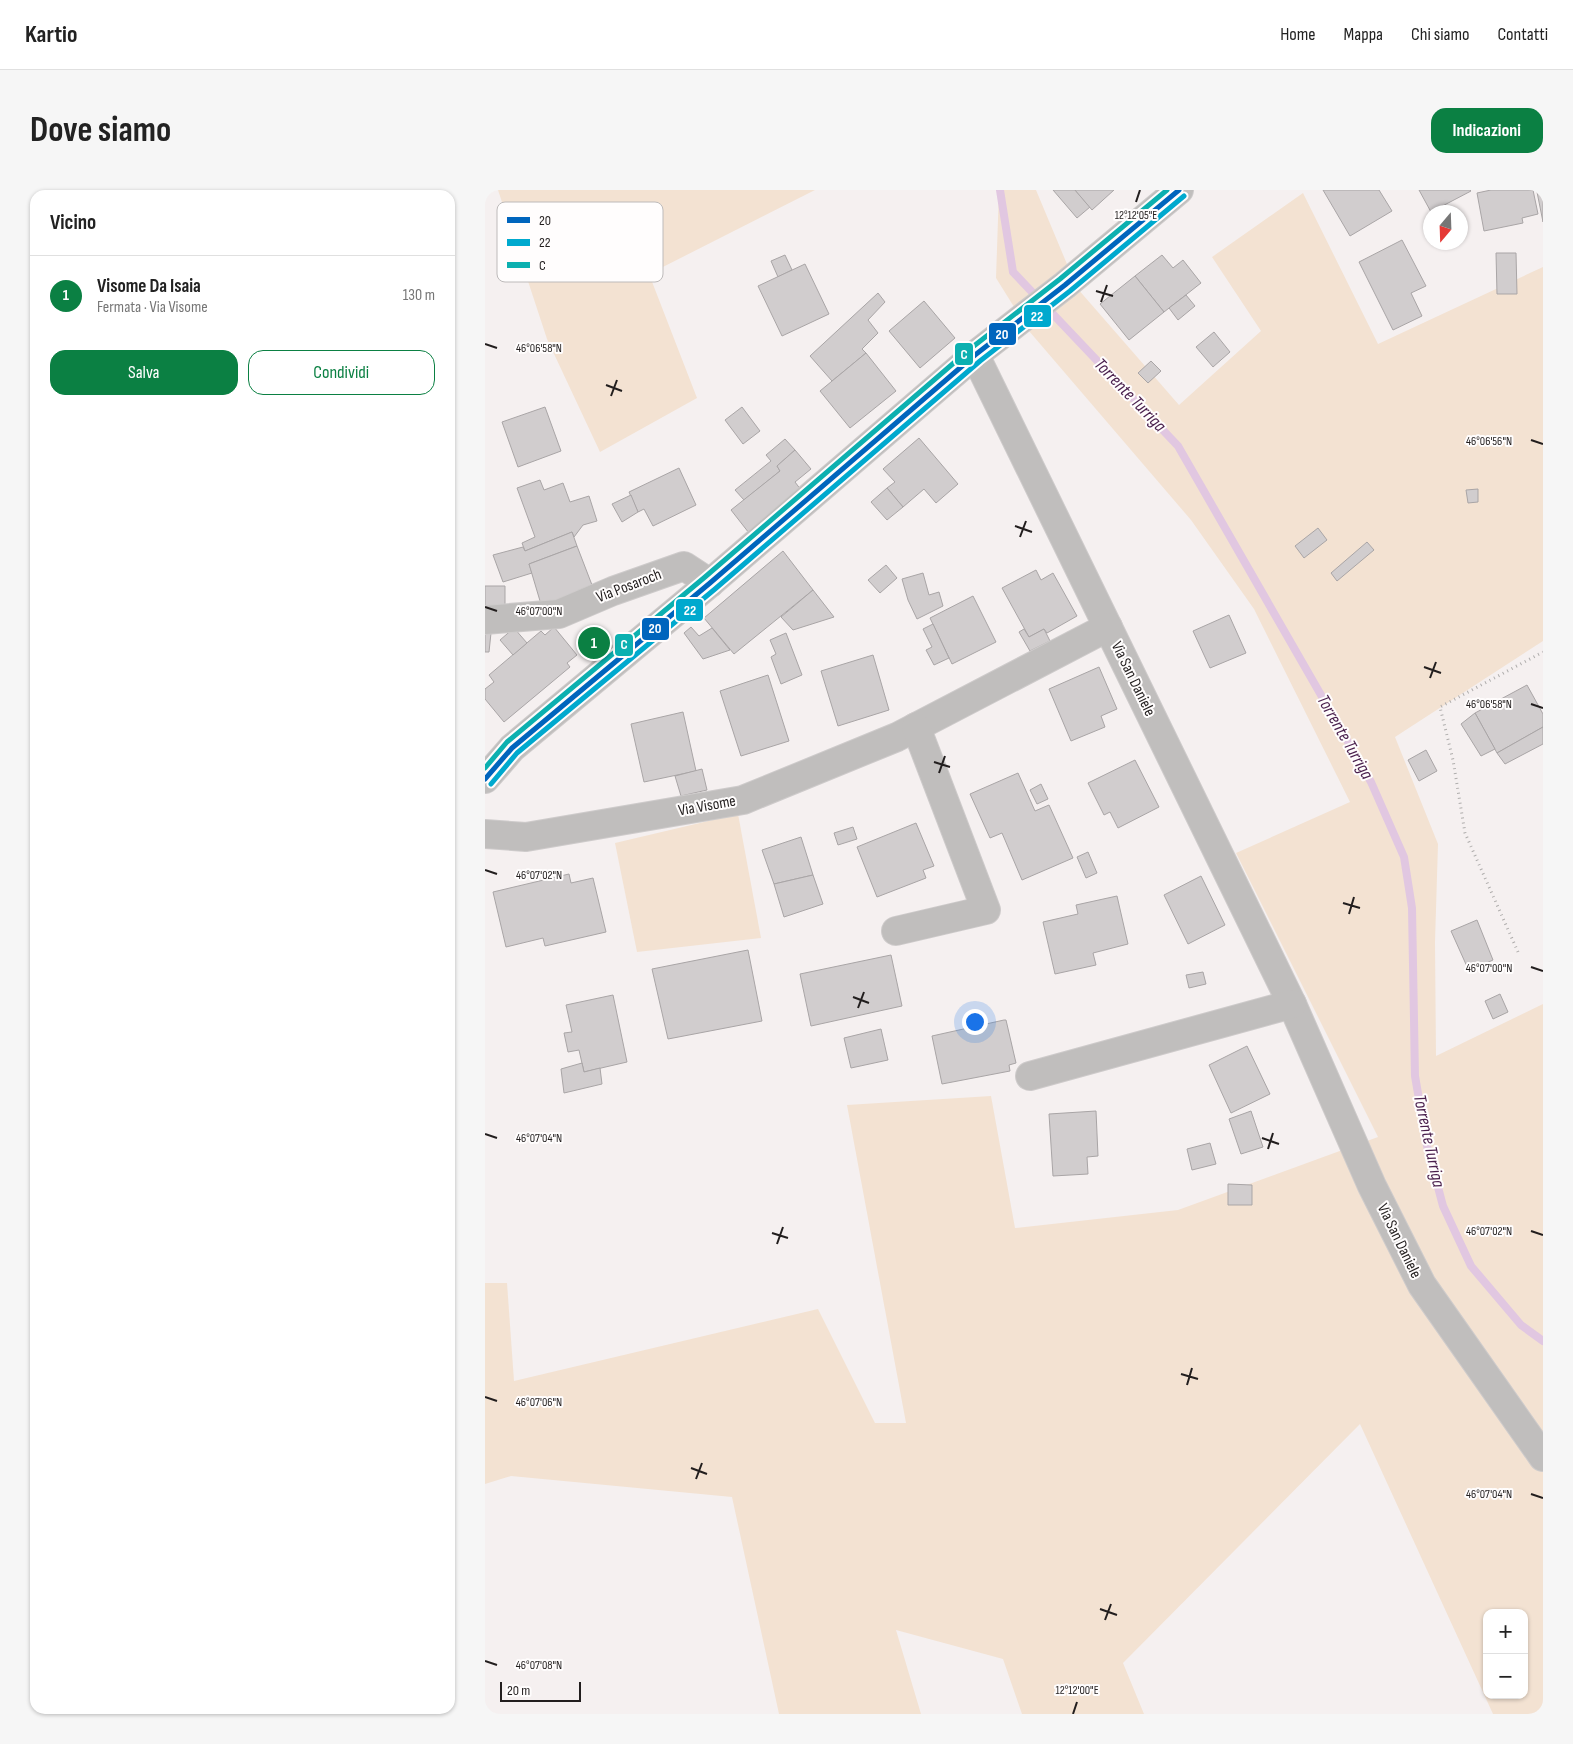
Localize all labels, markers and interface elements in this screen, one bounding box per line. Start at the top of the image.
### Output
text: Kartio [25,20,77,49]
text: Home [1280,24,1316,45]
text: Mappa [1344,24,1383,45]
text: Chi siamo [1411,24,1469,45]
text: Contatti [1497,24,1548,45]
button: Indicazioni [1431,108,1543,153]
text: Dove siamo [30,109,171,152]
legend [497,202,663,282]
north arrow [1423,205,1468,250]
text: 12°12'05"E [1115,208,1157,223]
text: Vicino [50,210,96,235]
text: 20 [539,212,551,229]
text: 22 [539,234,551,251]
text: C [539,257,546,274]
text: Visome Da Isaia [97,275,201,298]
text: 1 [63,286,69,305]
text: 130 m [403,286,435,305]
text: Fermata · Via Visome [97,298,208,317]
line badge: 22 [1023,304,1052,328]
text: 22 [1031,308,1043,325]
line badge: 20 [988,322,1017,346]
text: 20 [996,326,1009,343]
text: 46°06'58"N [516,341,562,356]
line badge: C [954,342,974,366]
text: C [960,346,968,363]
button: Salva [50,350,238,395]
button: Condividi [248,350,435,395]
water label: Torrente Turriga [1090,354,1171,437]
text: 46°06'56"N [1466,434,1512,449]
street label: Via Posaroch [594,565,664,607]
line badge: 22 [675,598,704,622]
text: 22 [684,602,696,619]
text: 46°07'00"N [516,604,562,619]
line badge: 20 [641,617,670,641]
text: 20 [649,620,662,637]
pin: 1 [578,624,610,662]
line badge: C [614,633,634,657]
text: C [620,636,628,653]
street label: Via San Daniele [1107,638,1159,720]
water label: Torrente Turriga [1312,691,1378,784]
text: 46°06'58"N [1466,697,1512,712]
street label: Via Visome [677,792,737,820]
text: 46°07'02"N [516,868,562,883]
text: 46°07'00"N [1466,961,1512,976]
your location [962,1009,988,1035]
water label: Torrente Turriga [1409,1093,1449,1190]
text: 46°07'04"N [516,1131,562,1146]
street label: Via San Daniele [1373,1200,1425,1282]
text: 46°07'02"N [1466,1224,1512,1239]
text: 46°07'06"N [516,1395,562,1410]
text: 46°07'04"N [1466,1487,1512,1502]
map controls [1483,1609,1528,1699]
button: + [1483,1609,1528,1654]
button: − [1483,1654,1528,1699]
text: 46°07'08"N [516,1658,562,1673]
scale bar [500,1679,581,1702]
text: 20 m [507,1682,530,1699]
text: 12°12'00"E [1055,1683,1099,1698]

